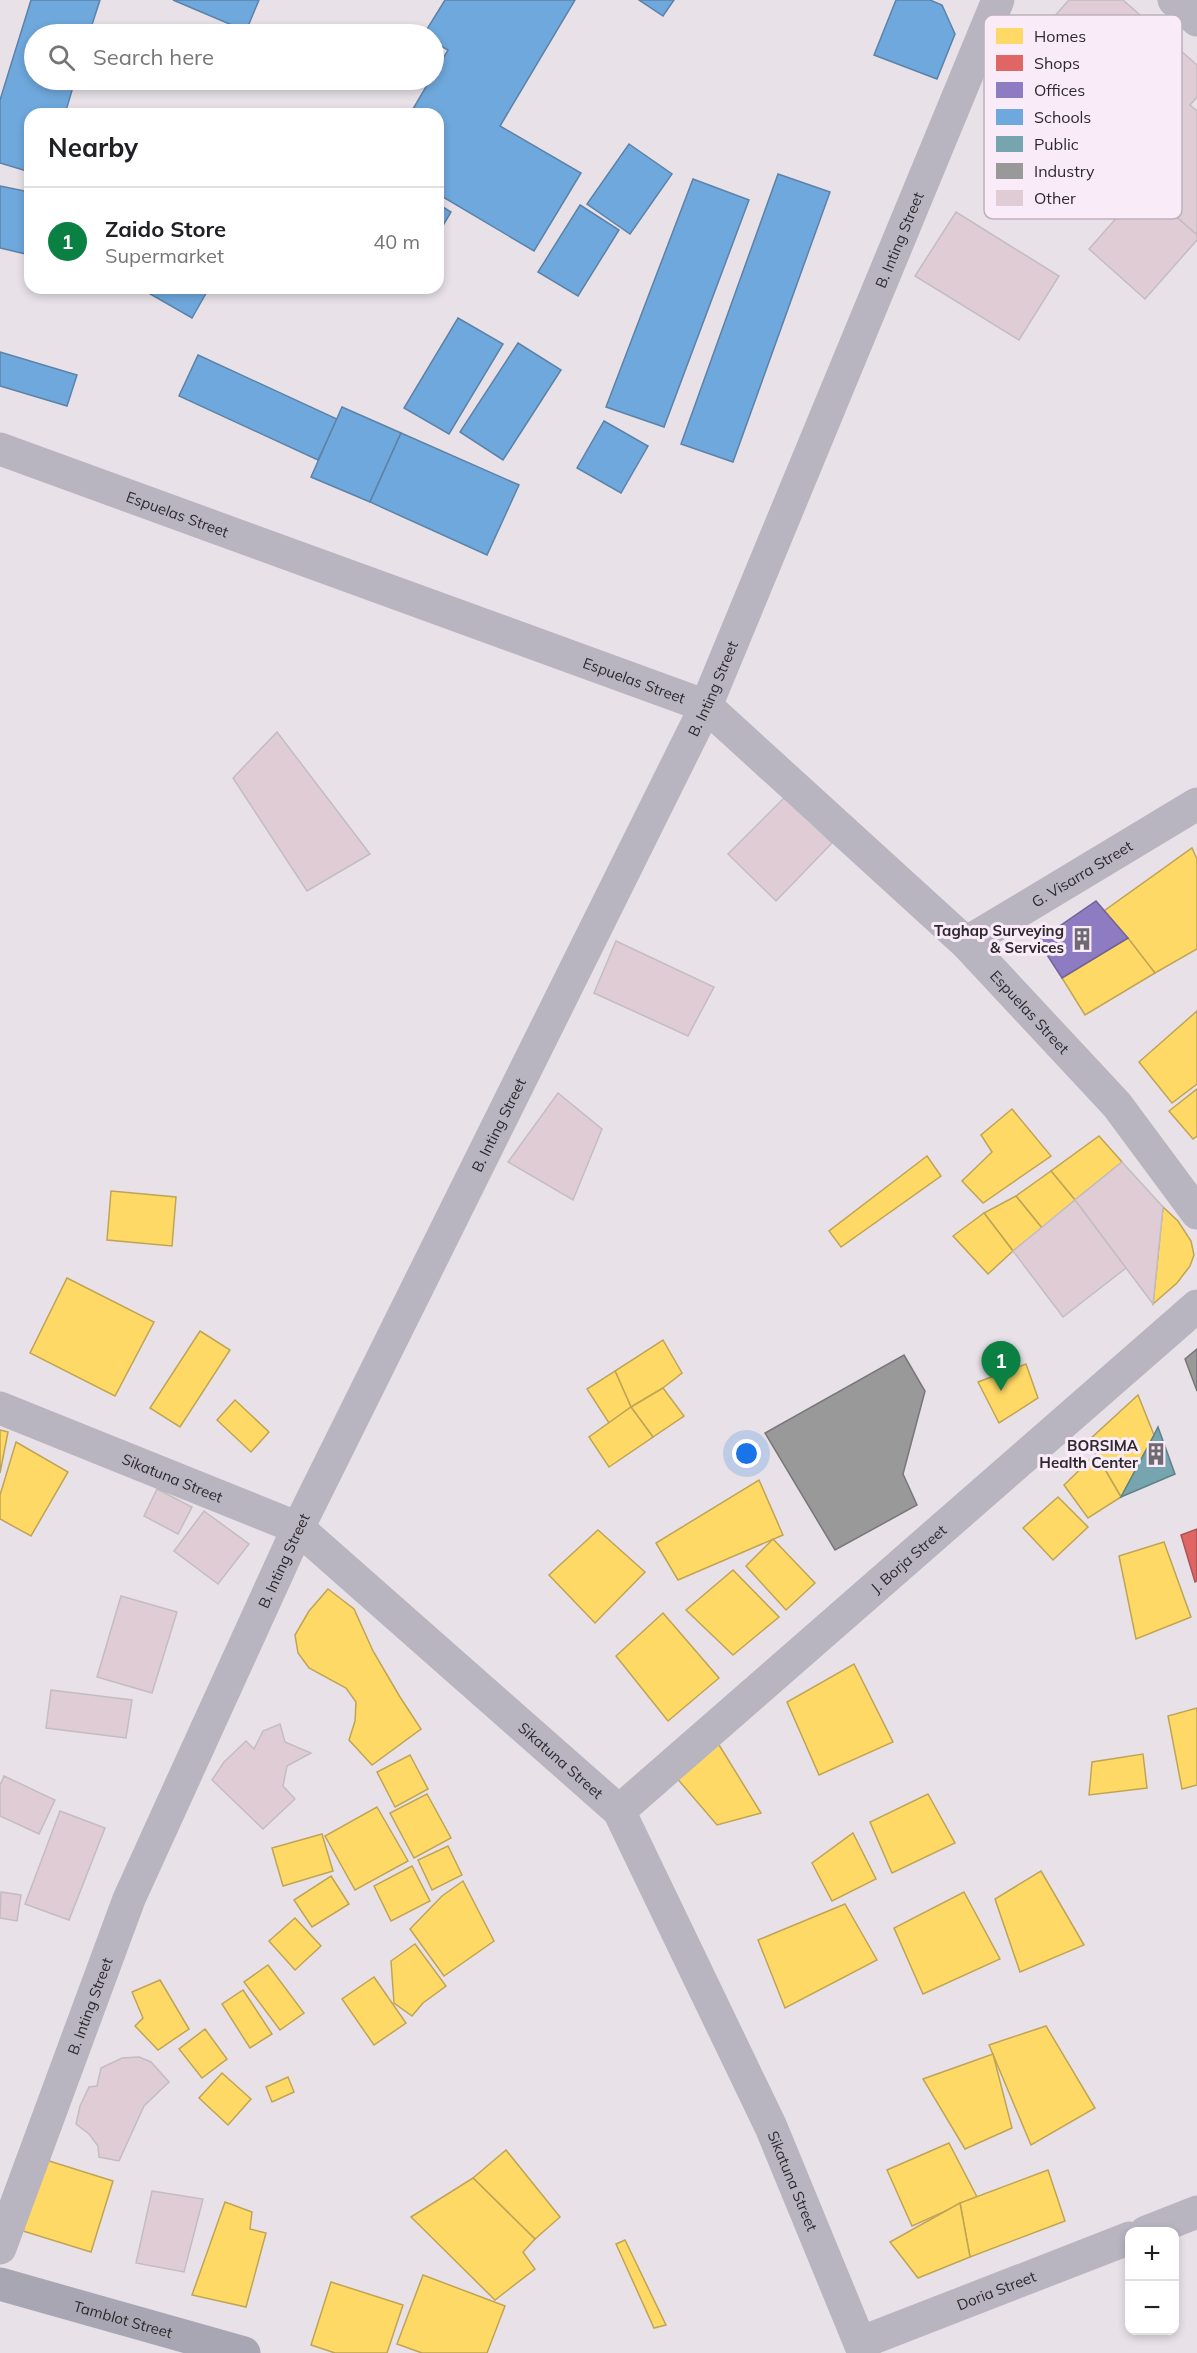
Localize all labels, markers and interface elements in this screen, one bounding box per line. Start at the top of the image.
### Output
legend [984,15,1182,219]
search box [24,24,444,90]
text: Homes [1034,26,1086,46]
icon: search [45,41,78,74]
text: Search here [93,43,214,71]
text: Shops [1034,53,1080,73]
text: Offices [1034,80,1085,100]
text: Schools [1034,107,1091,127]
text: Nearby [48,131,138,164]
text: Public [1034,134,1079,154]
text: Industry [1034,161,1095,181]
text: Other [1034,188,1076,208]
street label: B. Inting Street [871,189,927,291]
text: Zaido Store [105,215,226,243]
text: 1 [62,229,74,254]
text: 40 m [373,229,420,254]
text: Supermarket [105,243,224,268]
street label: Espuelas Street [124,486,231,541]
street label: B. Inting Street [683,638,741,739]
street label: Espuelas Street [581,653,688,707]
street label: G. Visarra Street [1028,836,1135,911]
place label: Taghap Surveying & Services [934,921,1064,957]
building icon: Taghap Surveying & Services [1069,926,1095,952]
street label: Espuelas Street [986,966,1074,1057]
street label: B. Inting Street [467,1075,529,1175]
pin: 1 [982,1342,1020,1391]
place label: BORSIMA Health Center [1039,1436,1139,1472]
your location [732,1439,761,1468]
building icon: BORSIMA Health Center [1143,1441,1169,1467]
street label: Sikatuna Street [119,1449,226,1506]
street label: B. Inting Street [253,1510,313,1611]
street label: J. Borja Street [866,1520,950,1597]
street label: Sikatuna Street [515,1718,607,1802]
street label: B. Inting Street [63,1955,116,2057]
street label: Sikatuna Street [764,2128,822,2234]
map controls [1125,2227,1179,2335]
button: + [1125,2227,1179,2281]
street label: Doria Street [954,2266,1038,2314]
button: − [1125,2281,1179,2335]
street label: Tamblot Street [72,2296,175,2342]

